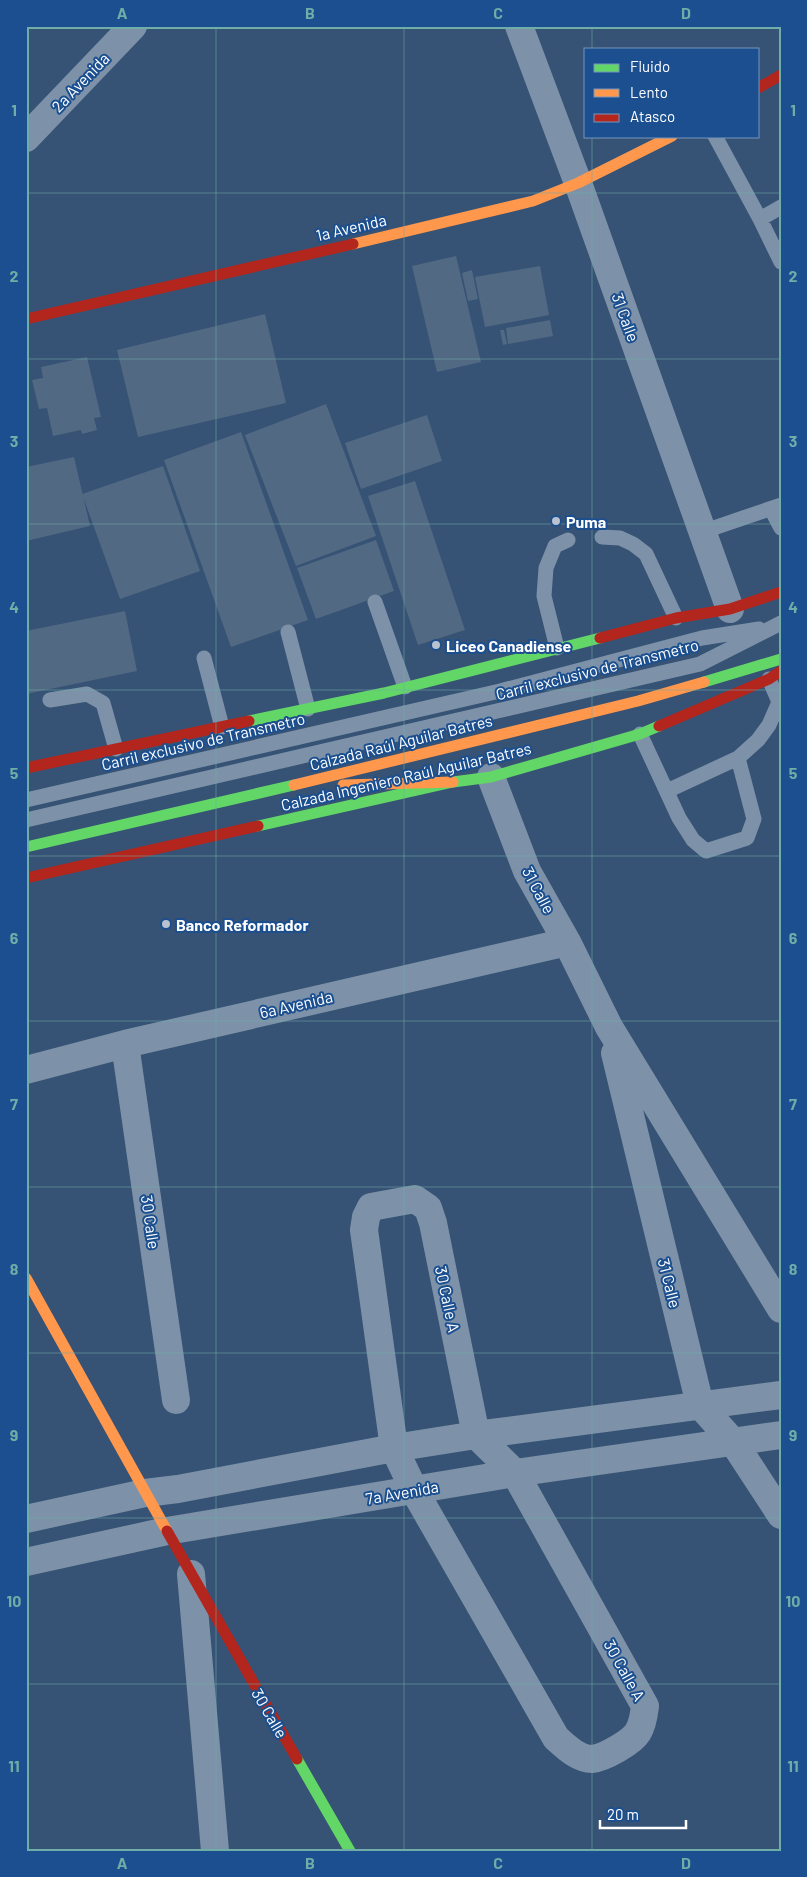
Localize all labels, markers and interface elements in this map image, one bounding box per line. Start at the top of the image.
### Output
text: A [117,3,128,22]
text: B [305,3,315,22]
text: C [493,3,503,22]
text: D [681,3,691,22]
legend [584,48,760,138]
street label: 2a Avenida [47,49,113,115]
text: Fluido [630,57,670,75]
text: Lento [630,83,668,101]
text: 1 [11,100,17,119]
text: 1 [790,100,796,119]
text: Atasco [630,107,675,125]
street label: 1a Avenida [314,210,388,244]
text: 2 [10,266,19,285]
text: 2 [789,266,798,285]
street label: 31 Calle [608,290,644,344]
text: 3 [10,431,18,450]
text: 3 [789,431,797,450]
place label: Puma [566,512,606,531]
marker: Puma [550,515,562,527]
text: 4 [9,597,19,616]
text: 4 [788,597,798,616]
street label: Carril exclusivo de Transmetro [494,635,700,703]
place label: Liceo Canadiense [446,636,572,655]
marker: Liceo Canadiense [430,639,442,651]
street label: Carril exclusivo de Transmetro [99,708,307,774]
street label: Calzada Raúl Aguilar Batres [308,710,494,774]
street label: Calzada Ingeniero Raúl Aguilar Batres [279,738,533,814]
text: 5 [10,763,19,782]
text: 5 [789,763,798,782]
street label: 31 Calle [519,863,559,917]
place label: Banco Reformador [176,915,309,934]
marker: Banco Reformador [160,918,172,930]
text: 6 [10,928,19,947]
text: 6 [789,928,798,947]
street label: 6a Avenida [258,986,334,1022]
text: 7 [10,1094,18,1113]
text: 7 [789,1094,797,1113]
street label: 30 Calle [138,1194,164,1250]
street label: 31 Calle [655,1256,685,1310]
text: 8 [10,1259,19,1278]
text: 8 [789,1259,798,1278]
street label: 30 Calle A [432,1264,464,1334]
text: 9 [10,1425,18,1444]
text: 9 [789,1425,797,1444]
street label: 7a Avenida [364,1476,440,1508]
text: 10 [7,1591,21,1610]
text: 10 [786,1591,800,1610]
street label: 30 Calle A [600,1636,650,1704]
street label: 30 Calle [248,1685,292,1741]
text: 11 [8,1756,20,1775]
text: 11 [787,1756,799,1775]
scale bar [600,1797,686,1829]
text: 20 m [607,1805,639,1823]
text: A [117,1853,128,1872]
text: B [305,1853,315,1872]
text: C [493,1853,503,1872]
text: D [681,1853,691,1872]

